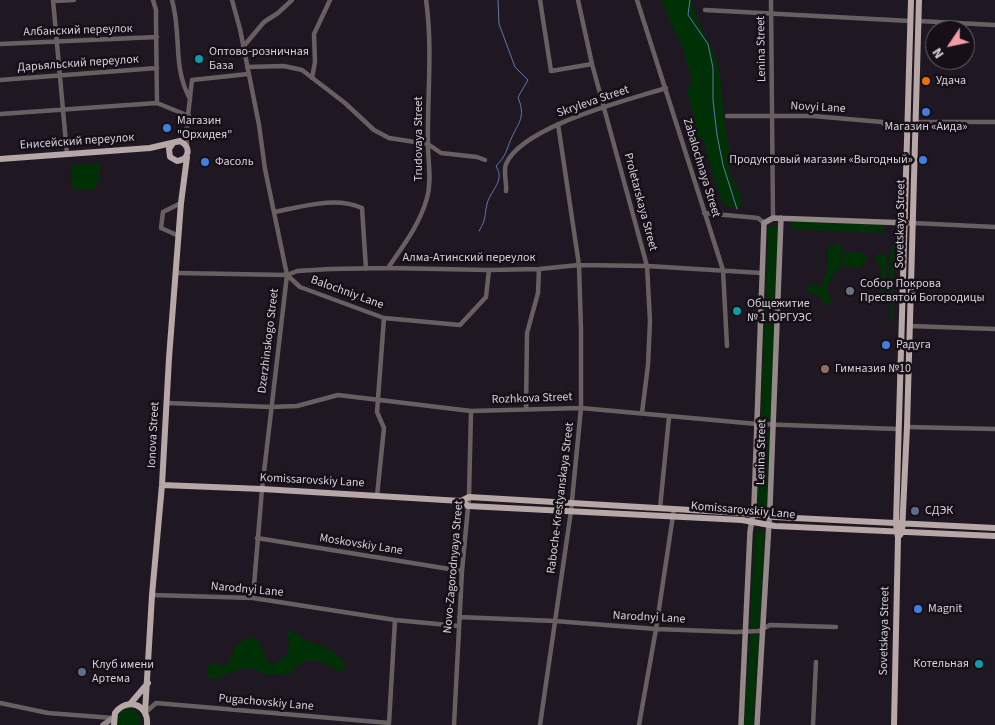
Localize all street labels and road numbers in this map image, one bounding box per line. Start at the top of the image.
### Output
street label: Lenina Street [754,16,770,82]
street label: Албанский переулок [23,22,133,40]
street label: Дарьяльский переулок [17,53,139,75]
street label: Skryleva Street [555,83,631,121]
street label: Trudovaya Street [412,97,426,181]
street label: Novyi Lane [790,99,846,117]
street label: Zabalochnaya Street [679,117,723,219]
street label: Енисейский переулок [19,131,135,153]
street label: Proletarskaya Street [620,151,660,253]
street label: Sovetskaya Street [893,179,909,269]
street label: Алма-Атинский переулок [403,251,535,265]
street label: Balochniy Lane [309,273,385,313]
street label: Dzerzhinskogo Street [255,288,283,394]
street label: Rozhkova Street [491,390,573,408]
street label: Ionova Street [145,401,163,469]
street label: Lenina Street [754,419,770,485]
street label: Raboche-Krestyanskaya Street [545,422,577,574]
street label: Komissarovskiy Lane [259,471,365,491]
street label: Komissarovskiy Lane [690,499,796,523]
street label: Novo-Zagorodnyaya Street [441,500,467,634]
street label: Moskovskiy Lane [318,531,404,559]
street label: Narodnyi Lane [210,580,284,600]
street label: Sovetskaya Street [877,586,893,676]
street label: Narodnyi Lane [612,609,686,627]
street label: Pugachovskiy Lane [218,692,314,714]

